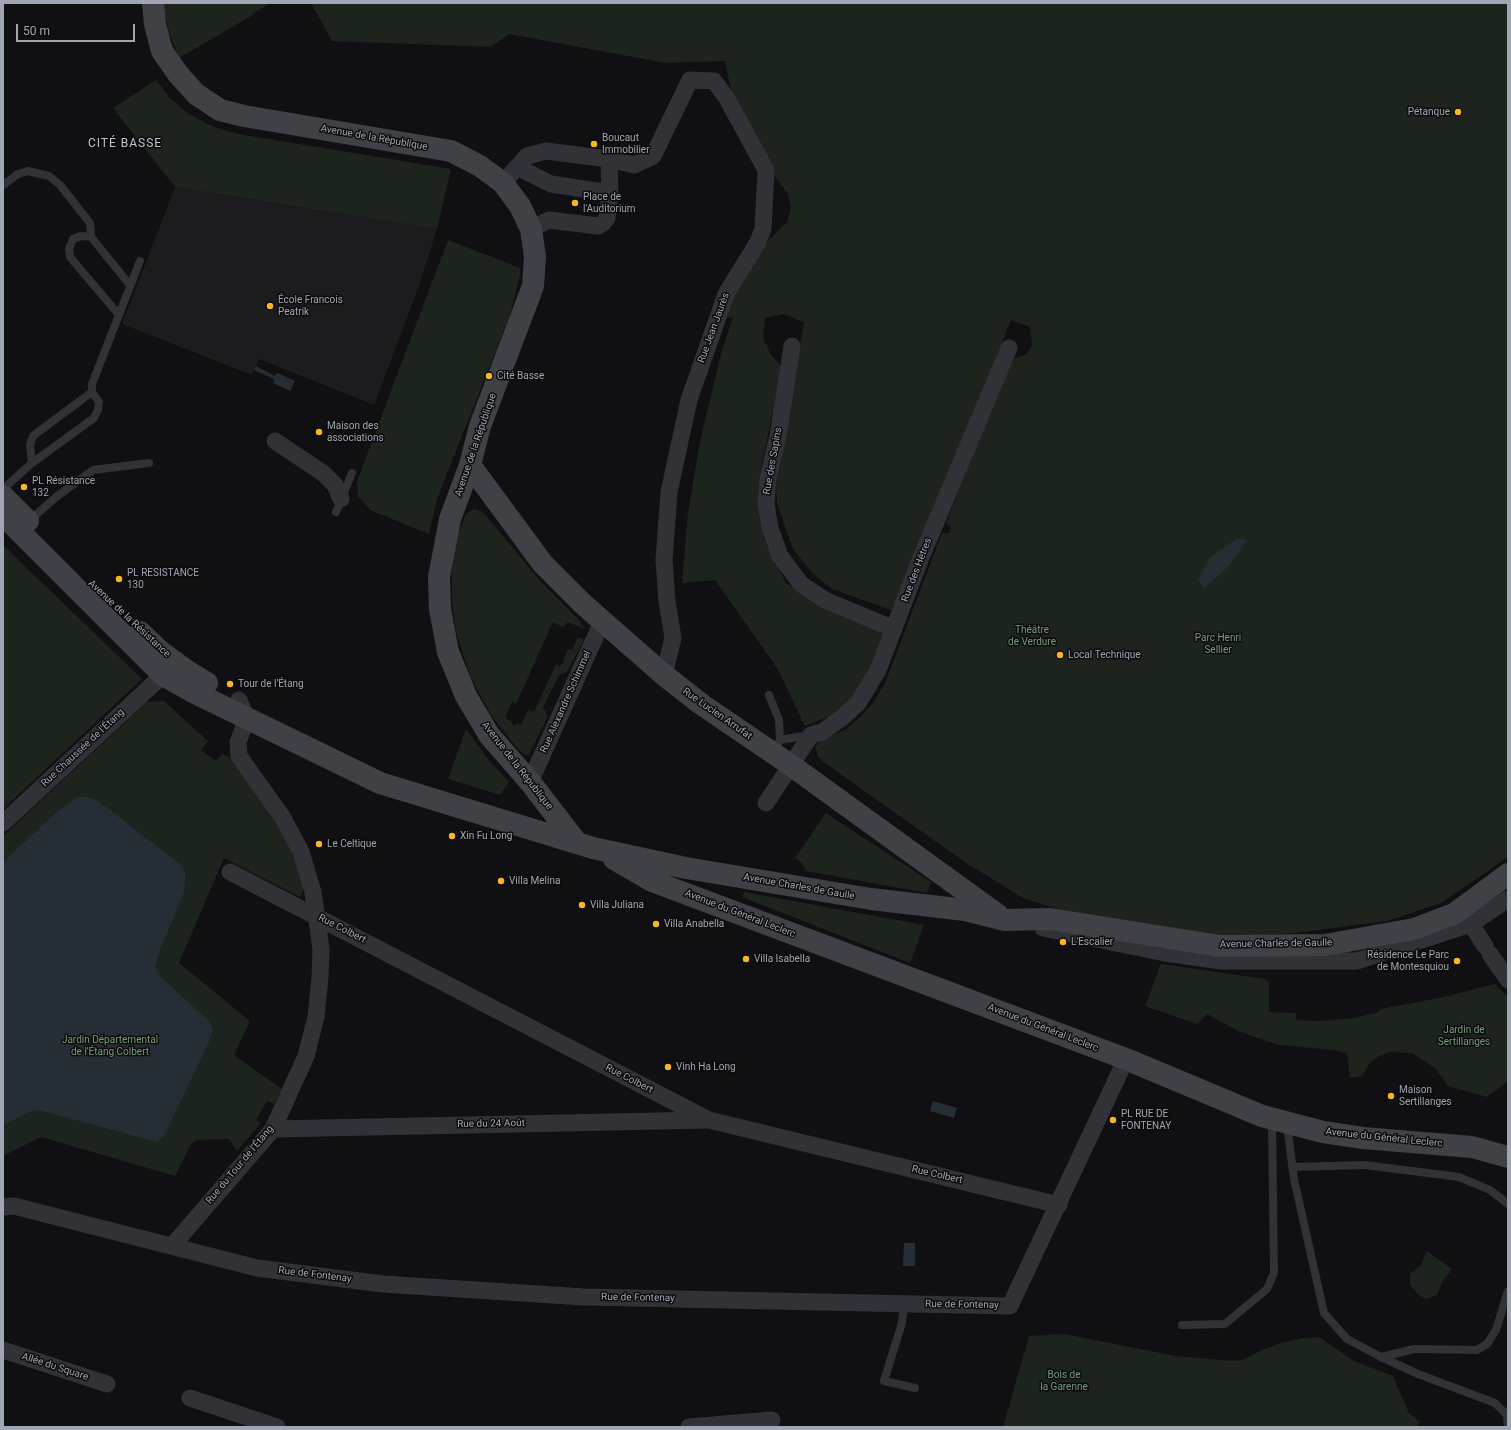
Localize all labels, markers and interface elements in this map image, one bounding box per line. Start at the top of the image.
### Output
scale bar [18,16,137,42]
text: 50 m [23,24,50,38]
place label: Pétanque [1408,106,1450,118]
marker: Pétanque [1453,107,1463,117]
street label: Avenue de la République [320,123,428,153]
place label: Boucaut Immobilier [602,132,650,156]
district label: CITÉ BASSE [88,137,162,151]
marker: Boucaut Immobilier [589,139,599,149]
place label: Place de l'Auditorium [583,191,636,214]
marker: Place de l'Auditorium [570,198,580,208]
street label: Rue Jean Jaurès [696,291,732,365]
place label: École Francois Peatrik [278,294,343,318]
marker: École Francois Peatrik [265,301,275,311]
place label: Cité Basse [497,370,544,382]
marker: Cité Basse [484,371,494,381]
street label: Avenue de la République [453,392,499,498]
place label: Maison des associations [327,420,384,444]
street label: Rue des Sapins [761,426,785,496]
marker: Maison des associations [314,427,324,437]
place label: PL Résistance 132 [32,475,95,498]
marker: PL Résistance 132 [19,482,29,492]
street label: Rue des Hêtres [899,536,935,604]
place label: PL RESISTANCE 130 [127,567,199,590]
marker: PL RESISTANCE 130 [114,574,124,584]
street label: Avenue de la Résistance [85,578,173,660]
park label: Théâtre de Verdure [1008,624,1056,648]
park label: Parc Henri Sellier [1195,632,1241,656]
street label: Rue Alexandre Schimmel [538,649,594,755]
place label: Local Technique [1068,649,1141,661]
marker: Local Technique [1055,650,1065,660]
place label: Tour de l'Étang [238,678,304,690]
marker: Tour de l'Étang [225,679,235,689]
street label: Rue Lucien Arrufat [680,686,754,742]
street label: Rue Chaussée de l'Étang [39,706,127,790]
street label: Avenue de la République [479,720,555,812]
place label: Xin Fu Long [460,830,512,842]
marker: Xin Fu Long [447,831,457,841]
place label: Le Celtique [327,838,377,850]
marker: Le Celtique [314,839,324,849]
street label: Avenue Charles de Gaulle [742,871,856,903]
place label: Villa Melina [509,875,560,887]
marker: Villa Melina [496,876,506,886]
street label: Avenue du Général Leclerc [683,887,797,941]
place label: Villa Juliana [590,899,644,911]
marker: Villa Juliana [577,900,587,910]
street label: Rue Colbert [316,912,368,946]
place label: Villa Anabella [664,918,724,930]
marker: Villa Anabella [651,919,661,929]
place label: L'Escalier [1071,936,1113,948]
marker: L'Escalier [1058,937,1068,947]
street label: Avenue Charles de Gaulle [1220,937,1332,951]
place label: Résidence Le Parc de Montesquiou [1367,949,1449,972]
place label: Villa Isabella [754,953,810,965]
marker: Villa Isabella [741,954,751,964]
marker: Résidence Le Parc de Montesquiou [1452,956,1462,966]
street label: Avenue du Général Leclerc [986,1001,1100,1055]
park label: Jardin de Sertillanges [1438,1024,1490,1048]
park label: Jardin Départemental de l'Étang Colbert [62,1034,158,1058]
place label: Vinh Ha Long [676,1061,736,1073]
street label: Rue Colbert [603,1062,655,1096]
marker: Vinh Ha Long [663,1062,673,1072]
place label: Maison Sertillanges [1399,1084,1451,1108]
marker: Maison Sertillanges [1386,1091,1396,1101]
place label: PL RUE DE FONTENAY [1121,1108,1171,1132]
marker: PL RUE DE FONTENAY [1108,1115,1118,1125]
street label: Rue du 24 Août [457,1117,525,1131]
street label: Rue du Tour de l'Étang [204,1123,276,1207]
street label: Avenue du Général Leclerc [1325,1126,1443,1150]
street label: Rue Colbert [910,1163,964,1187]
street label: Rue de Fontenay [278,1265,352,1285]
street label: Rue de Fontenay [601,1291,675,1305]
street label: Rue de Fontenay [925,1298,999,1312]
street label: Allée du Square [20,1351,90,1383]
park label: Bois de la Garenne [1040,1369,1088,1392]

